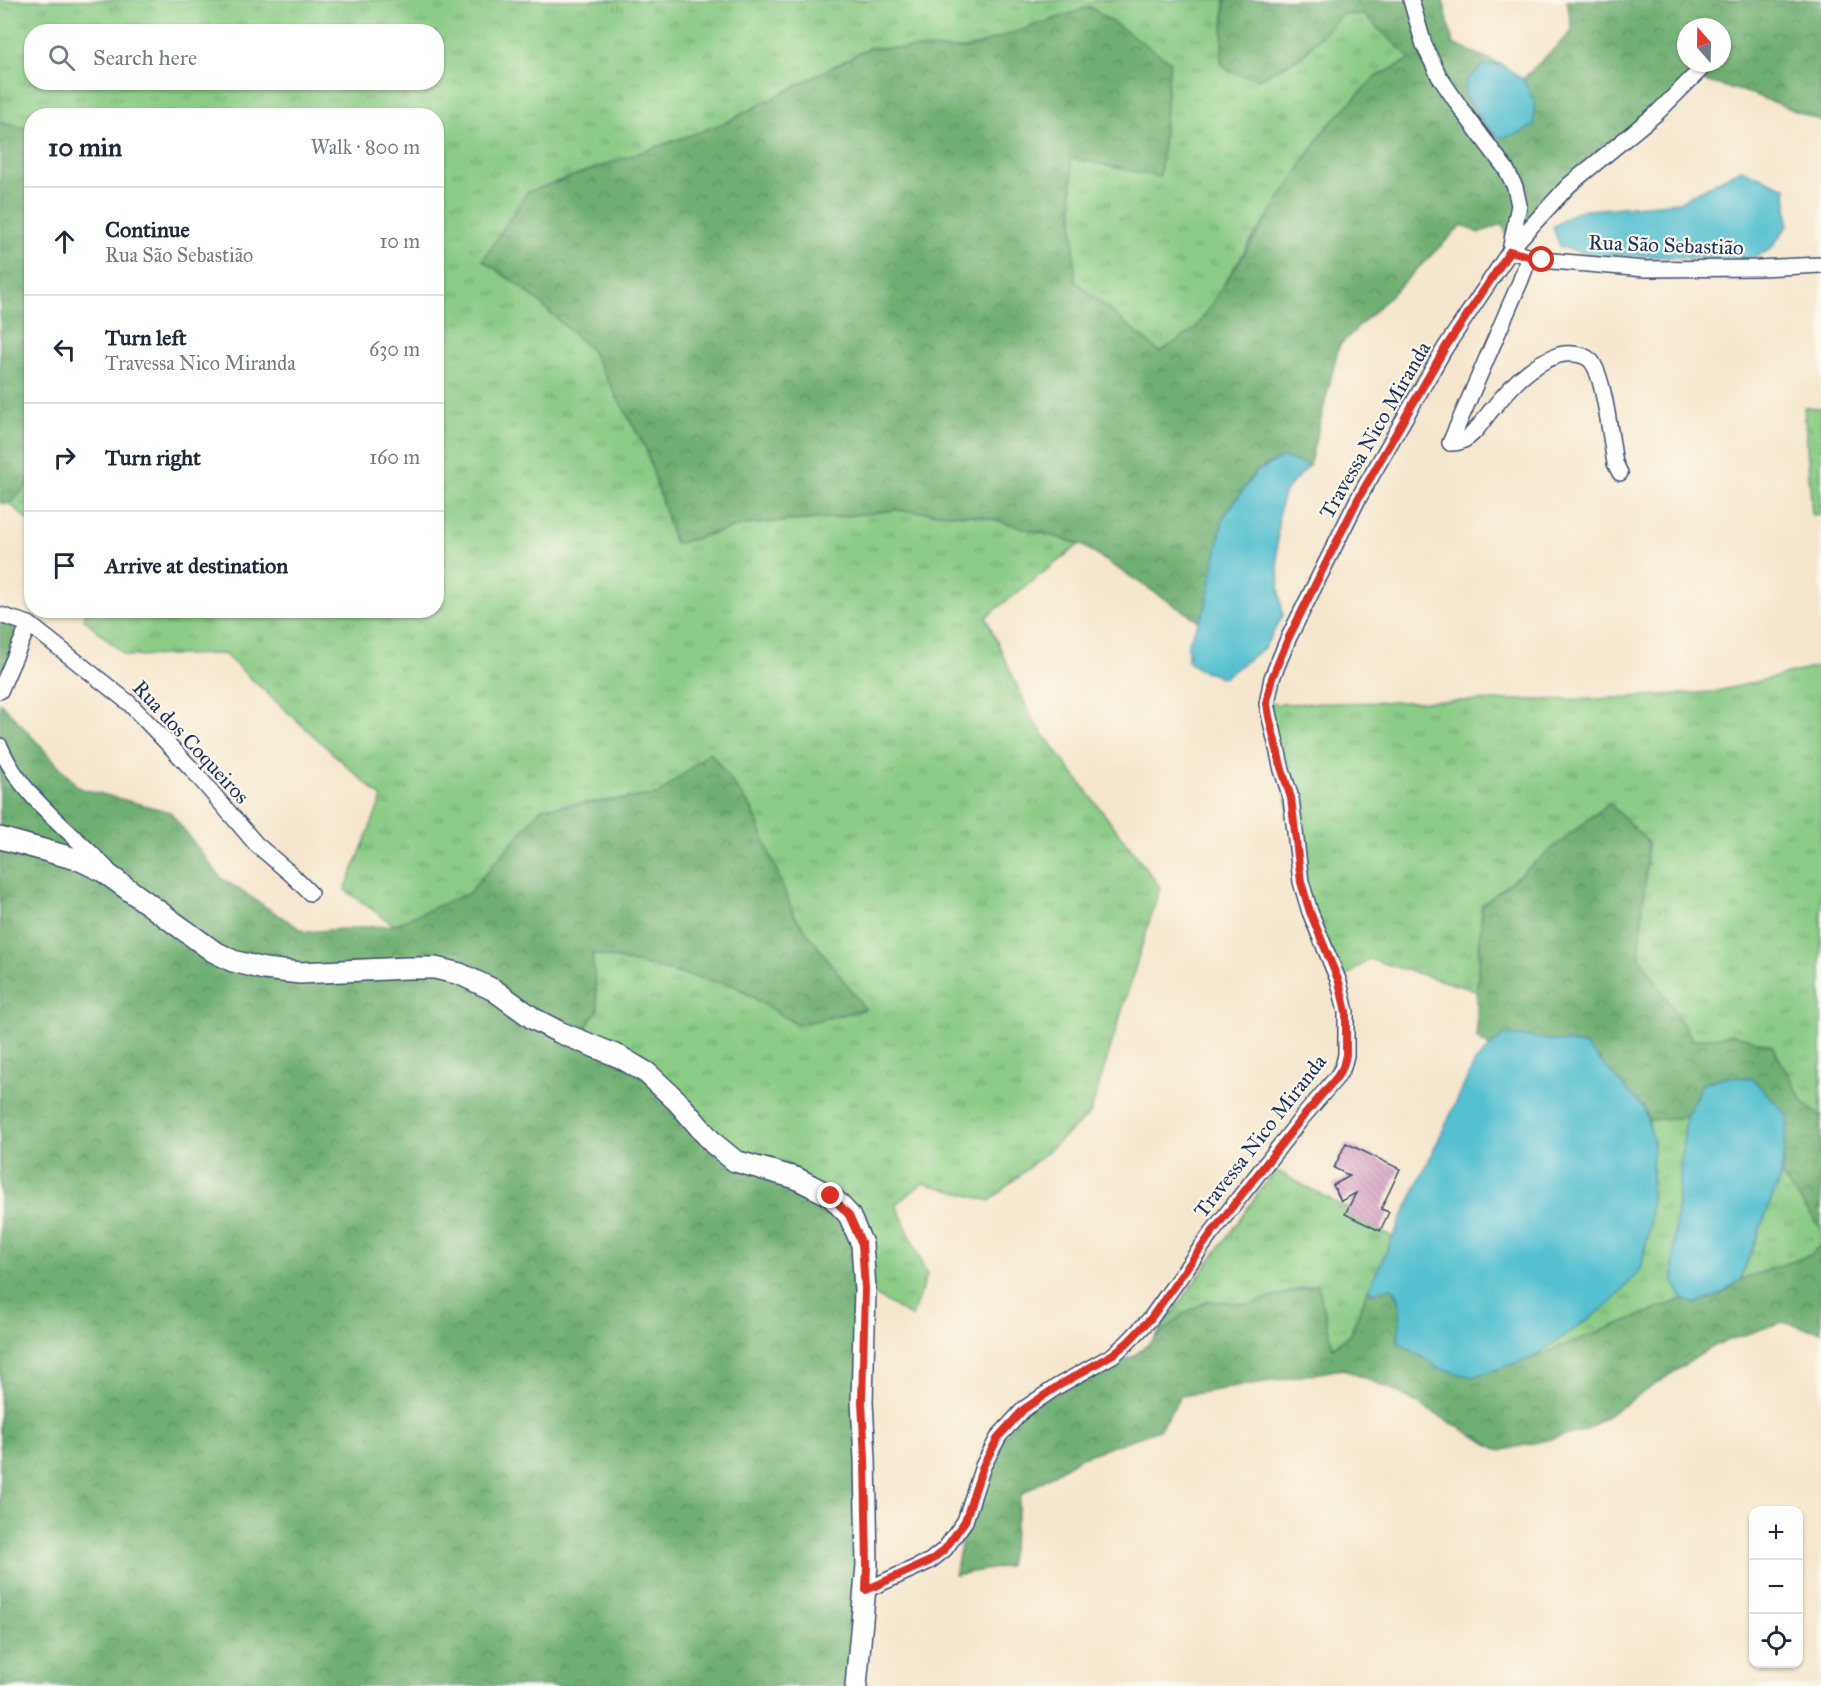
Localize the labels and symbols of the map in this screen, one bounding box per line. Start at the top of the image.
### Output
north arrow [1677,18,1731,72]
street label: Rua São Sebastião [1588,229,1745,261]
route start [1528,246,1554,272]
street label: Travessa Nico Miranda [1314,337,1436,523]
street label: Rua dos Coqueiros [127,675,255,809]
street label: Travessa Nico Miranda [1188,1049,1332,1223]
route end [817,1182,843,1208]

